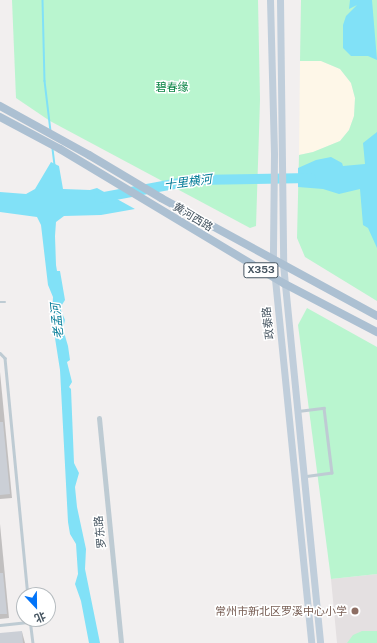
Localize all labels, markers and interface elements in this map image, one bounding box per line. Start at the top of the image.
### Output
park label: 碧春缘 [156,80,188,94]
water label: 十里横河 [163,173,213,193]
street label: 黄河西路 [171,200,215,234]
road number: X353 [243,262,279,278]
water label: 老孟河 [49,302,67,340]
street label: 政泰路 [260,306,276,340]
street label: 罗东路 [92,515,108,549]
north arrow [16,587,56,627]
place label: 常州市新北区罗溪中心小学 [215,604,347,618]
marker: 常州市新北区罗溪中心小学 [350,606,360,616]
text: 北 [33,610,47,625]

